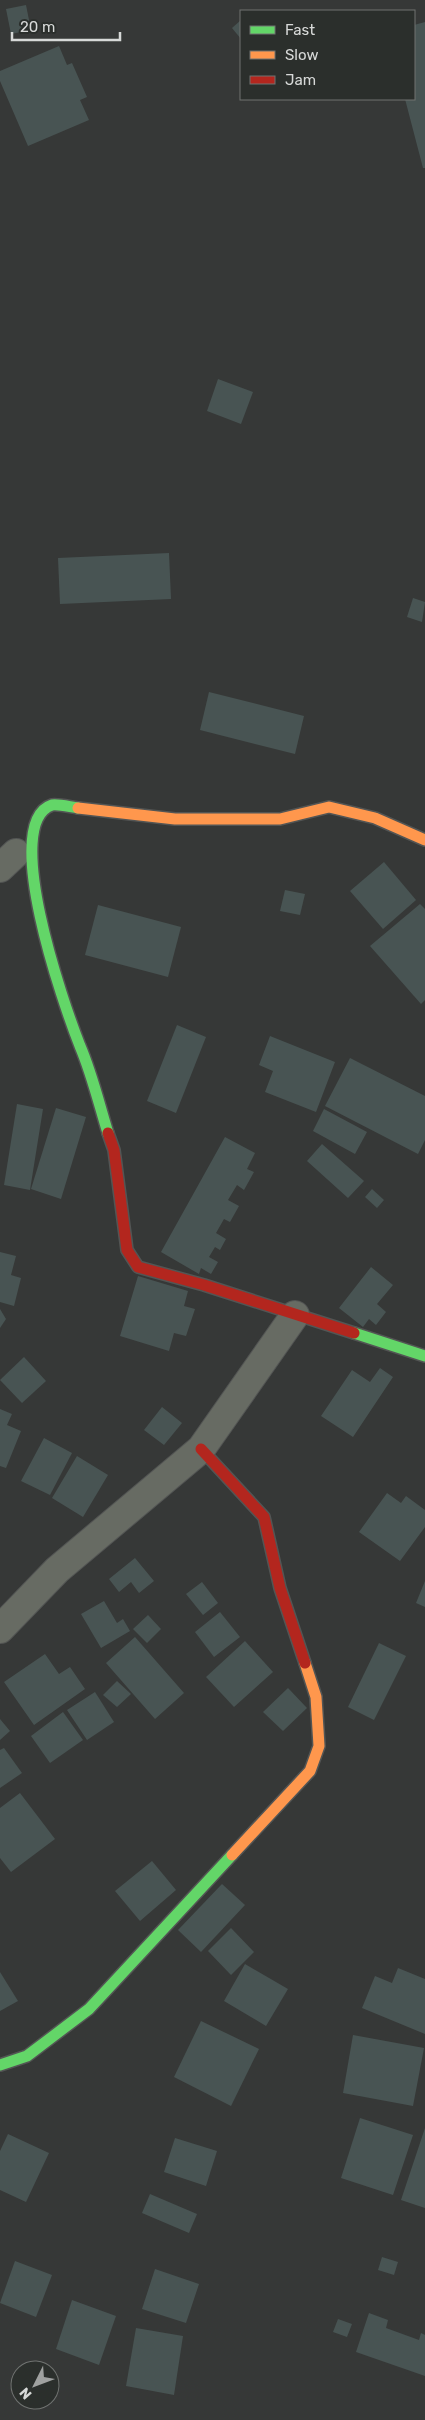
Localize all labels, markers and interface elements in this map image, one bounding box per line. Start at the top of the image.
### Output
scale bar [12,10,120,42]
legend [240,10,415,100]
text: 20 m [20,18,55,36]
text: Fast [285,21,315,39]
text: Slow [285,46,318,64]
text: Jam [285,71,316,89]
north arrow [10,2360,60,2410]
text: N [16,2384,35,2403]

